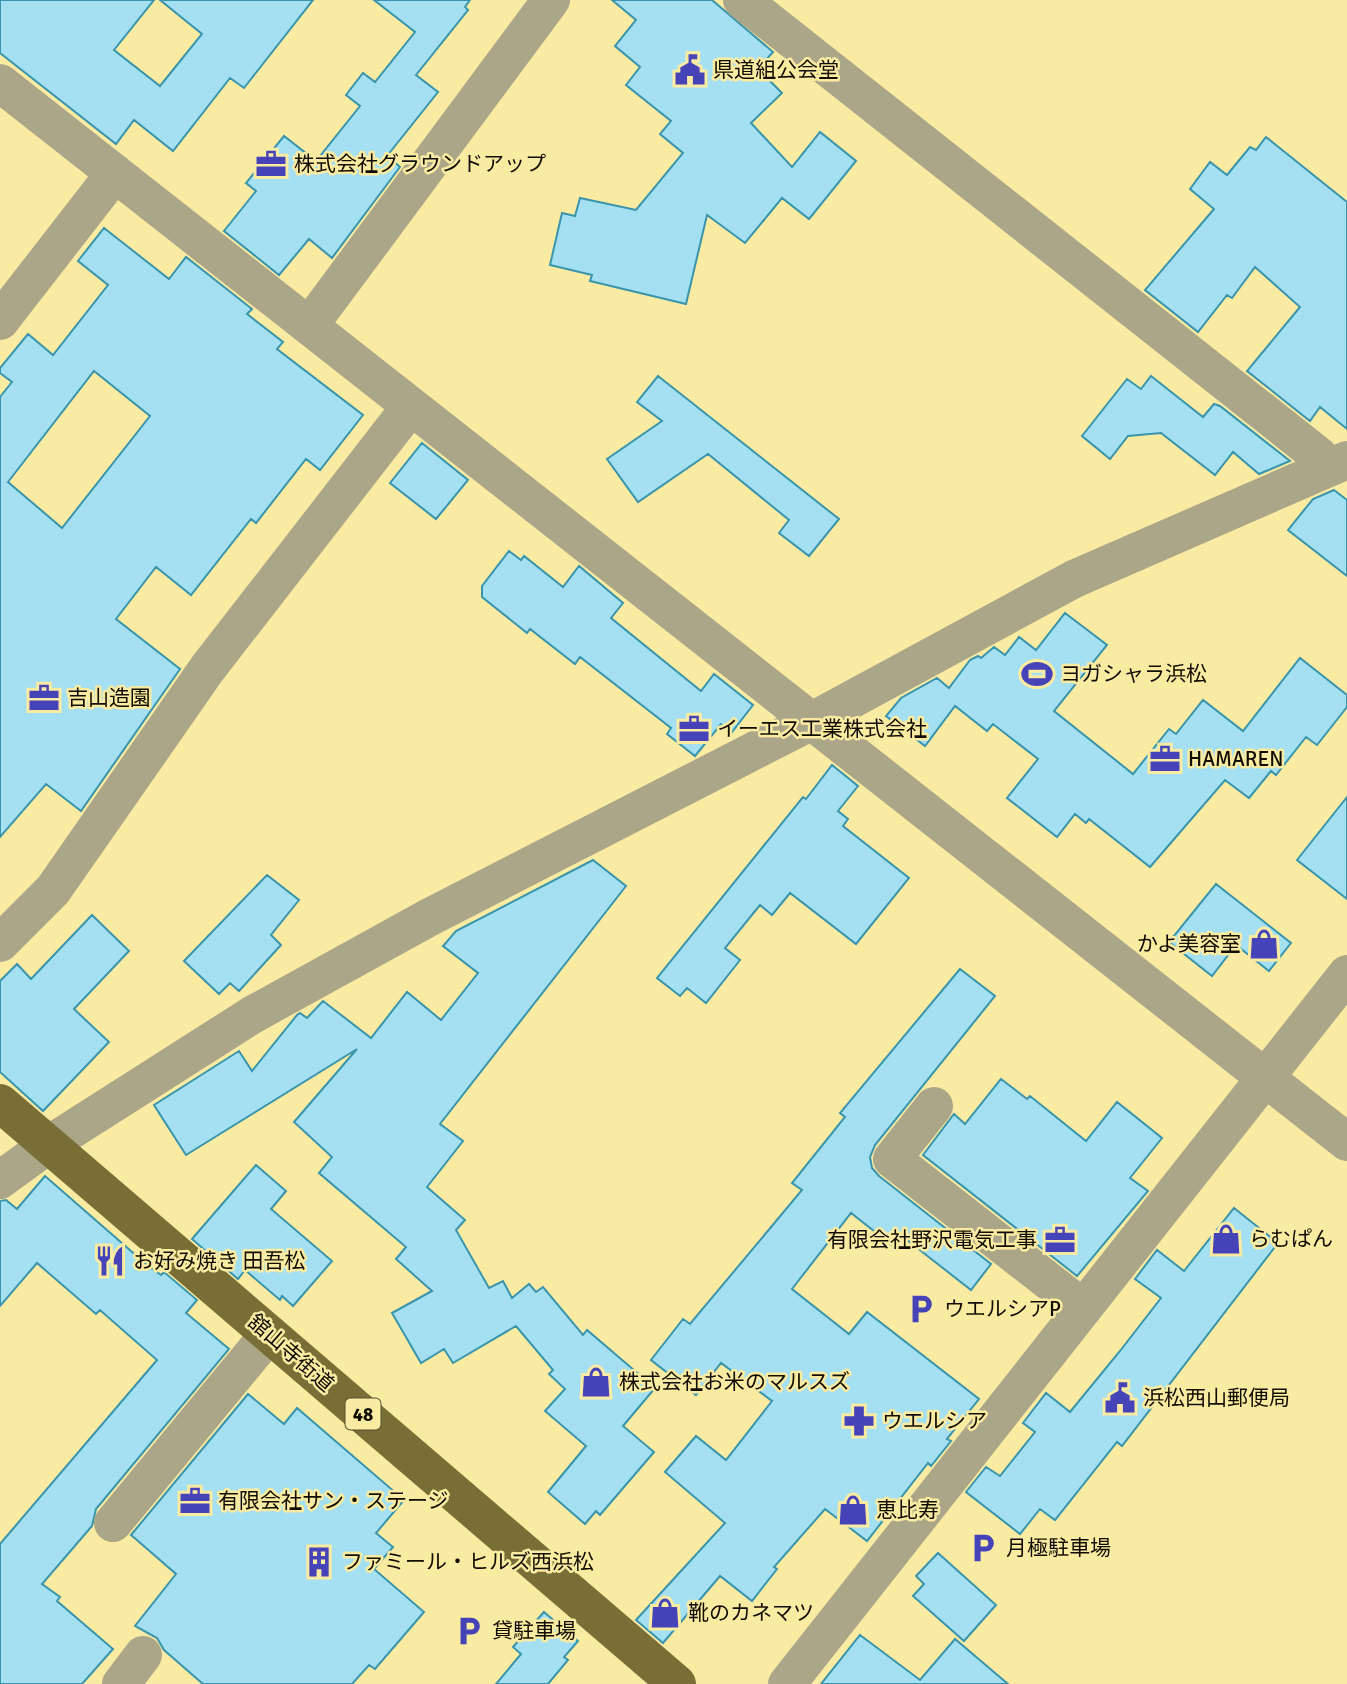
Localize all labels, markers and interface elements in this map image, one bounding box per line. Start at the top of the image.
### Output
public building icon: 県道組公会堂 [673,53,707,87]
place label: 県道組公会堂 [713,57,839,83]
office icon: 株式会社グラウンドアップ [254,147,288,181]
place label: 株式会社グラウンドアップ [294,151,546,177]
sports icon: ヨガシャラ浜松 [1020,657,1054,691]
place label: ヨガシャラ浜松 [1060,661,1207,687]
office icon: 吉山造園 [27,681,61,715]
place label: 吉山造園 [67,685,151,711]
office icon: イーエス工業株式会社 [677,712,711,746]
place label: イーエス工業株式会社 [717,716,927,742]
office icon: HAMAREN [1148,742,1182,776]
place label: HAMAREN [1188,746,1284,772]
shop icon: かよ美容室 [1247,927,1281,961]
place label: かよ美容室 [1137,931,1241,957]
shop icon: らむぱん [1209,1222,1243,1256]
office icon: 有限会社野沢電気工事 [1043,1223,1077,1257]
place label: らむぱん [1249,1226,1333,1252]
place label: 有限会社野沢電気工事 [827,1227,1037,1253]
restaurant icon: お好み焼き 田吾松 [93,1244,127,1278]
place label: お好み焼き 田吾松 [133,1248,306,1274]
parking icon: ウエルシアP [904,1292,938,1326]
place label: ウエルシアP [944,1296,1061,1322]
street label: 舘山寺街道 [243,1309,339,1397]
shop icon: 株式会社お米のマルスズ [579,1365,613,1399]
place label: 株式会社お米のマルスズ [619,1369,850,1395]
public building icon: 浜松西山郵便局 [1103,1381,1137,1415]
place label: 浜松西山郵便局 [1143,1385,1290,1411]
road number: 48 [346,1398,380,1430]
pharmacy icon: ウエルシア [842,1404,876,1438]
place label: ウエルシア [882,1408,987,1434]
office icon: 有限会社サン・ステージ [178,1484,212,1518]
place label: 有限会社サン・ステージ [218,1488,449,1514]
shop icon: 恵比寿 [836,1493,870,1527]
place label: 恵比寿 [876,1497,939,1523]
parking icon: 月極駐車場 [966,1531,1000,1565]
place label: 月極駐車場 [1006,1535,1111,1561]
building icon: ファミール・ヒルズ西浜松 [302,1545,336,1579]
place label: ファミール・ヒルズ西浜松 [342,1549,594,1575]
shop icon: 靴のカネマツ [648,1596,682,1630]
place label: 靴のカネマツ [688,1600,814,1626]
parking icon: 貸駐車場 [452,1614,486,1648]
place label: 貸駐車場 [492,1618,576,1644]

